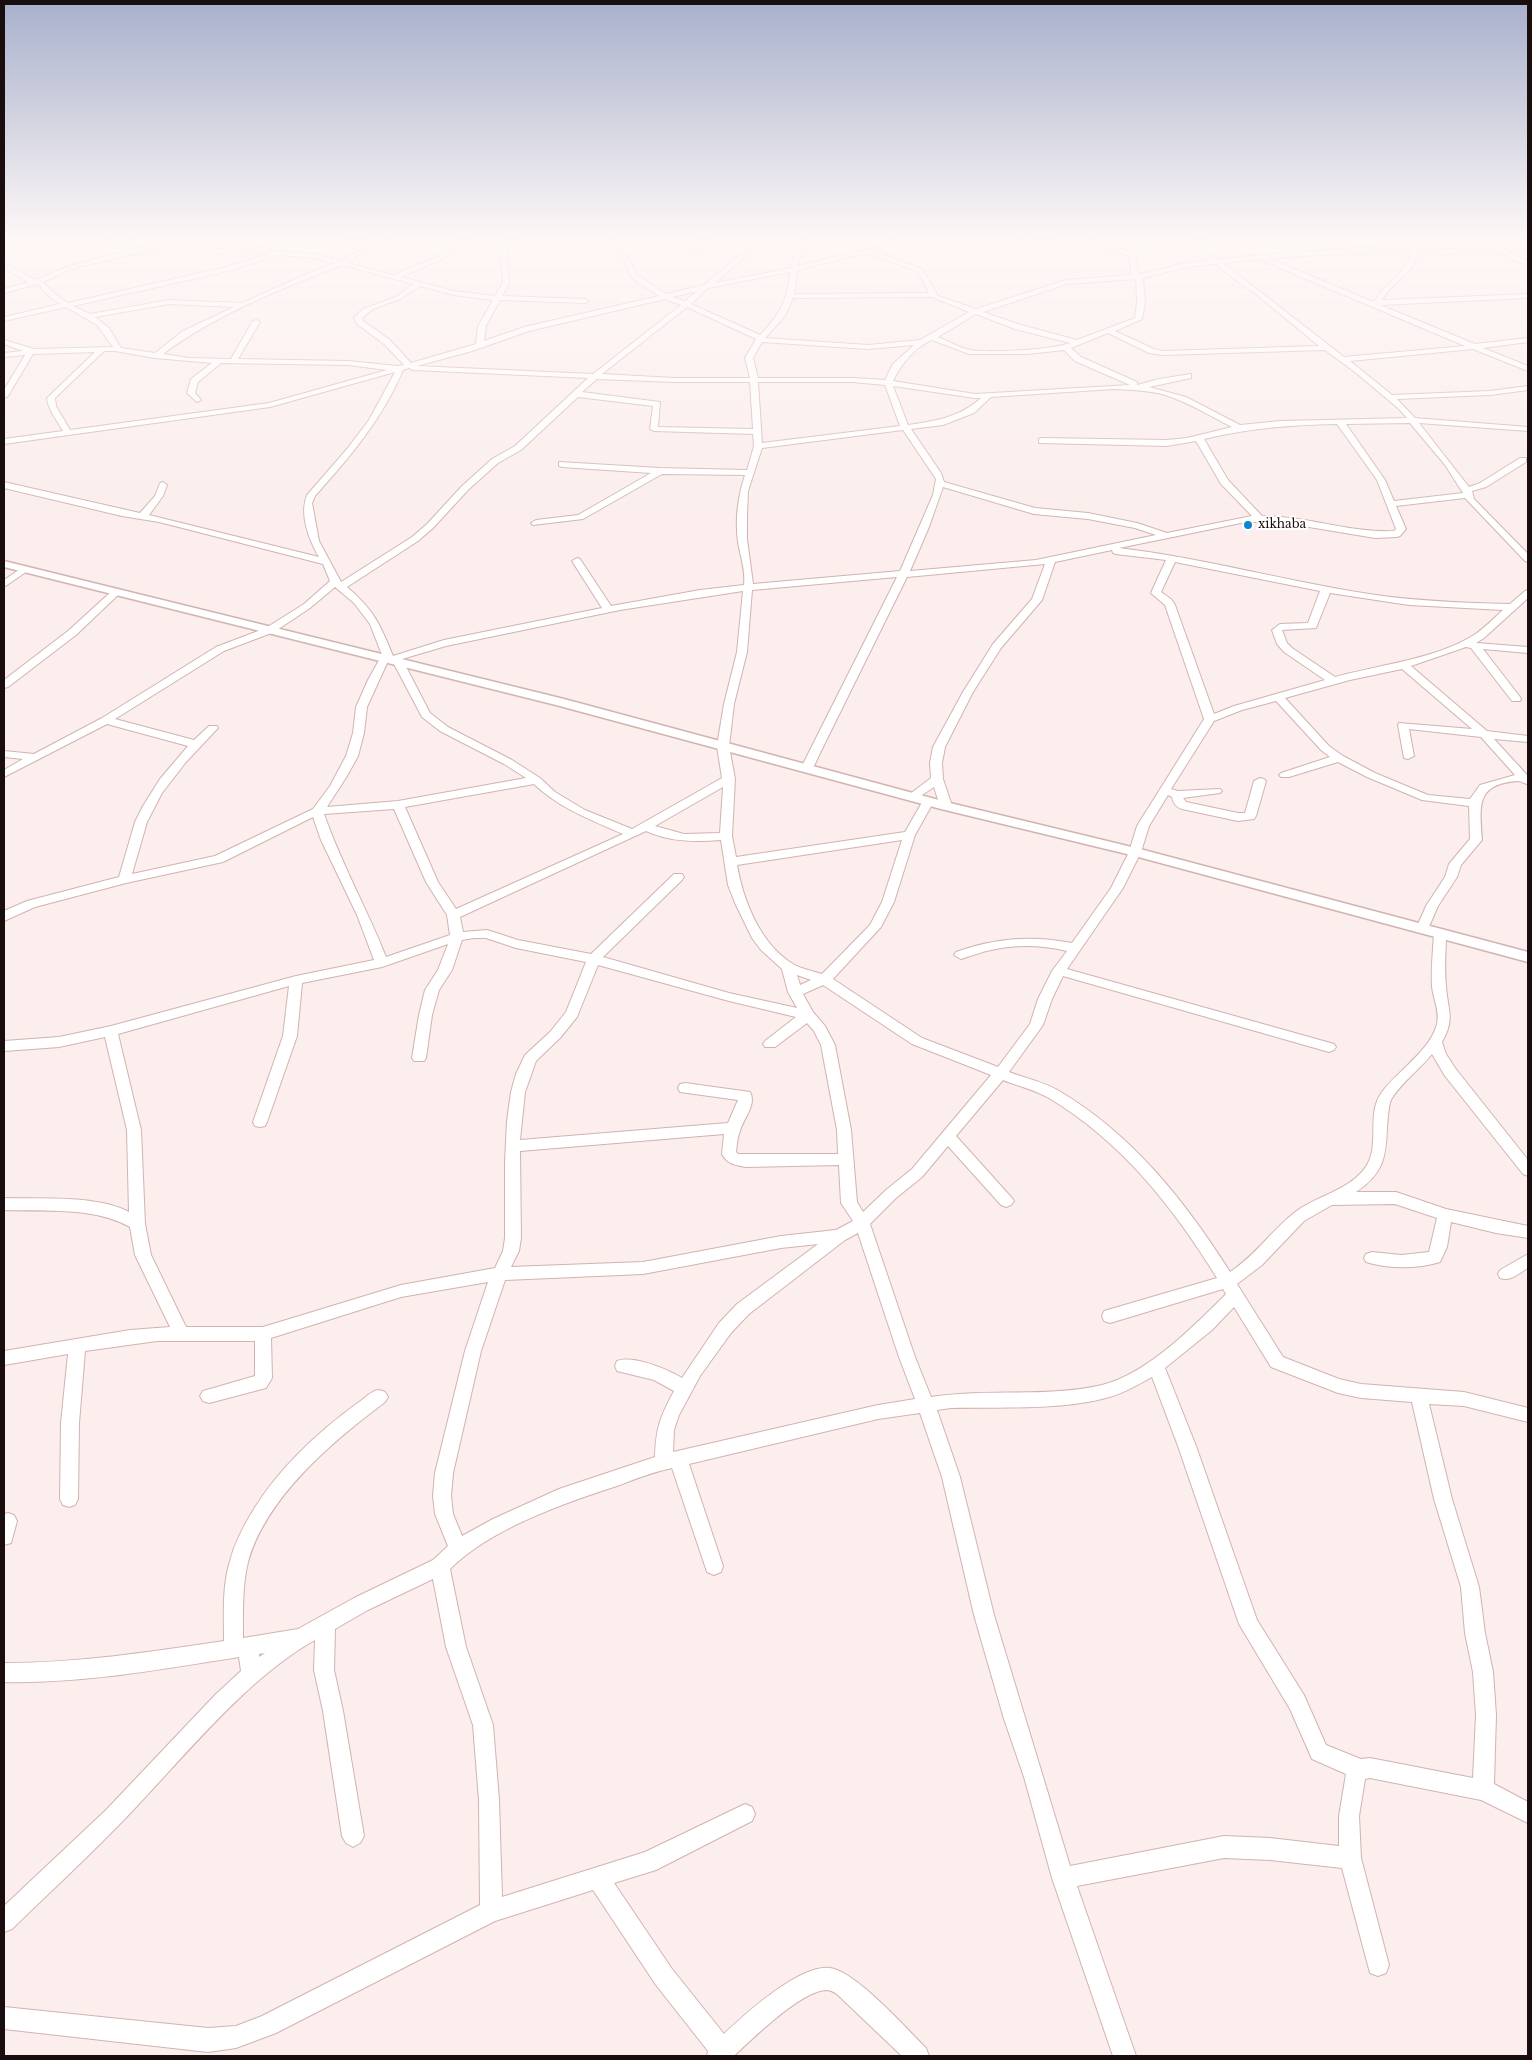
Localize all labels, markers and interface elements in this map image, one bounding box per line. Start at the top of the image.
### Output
place label: xikhaba [1258,518,1306,532]
marker: xikhaba [1242,519,1254,531]

